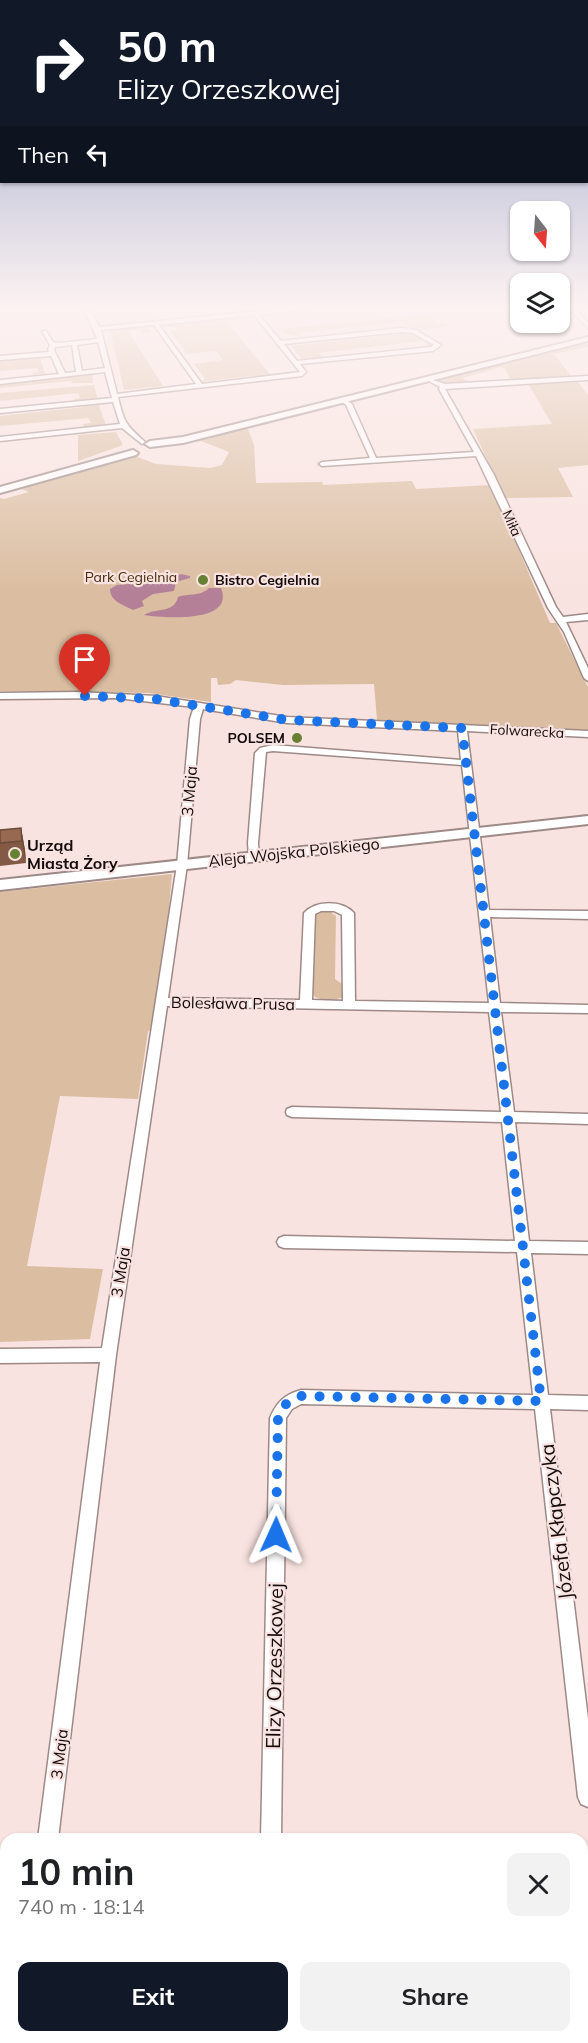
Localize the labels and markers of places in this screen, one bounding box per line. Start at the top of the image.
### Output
place label: Bistro Cegielnia [215,571,319,589]
marker: Bistro Cegielnia [196,573,210,587]
pin [59,634,110,696]
place label: POLSEM [228,729,285,747]
marker: POLSEM [290,731,304,745]
place label: Urząd Miasta Żory [27,835,118,873]
marker: Urząd Miasta Żory [8,847,22,861]

